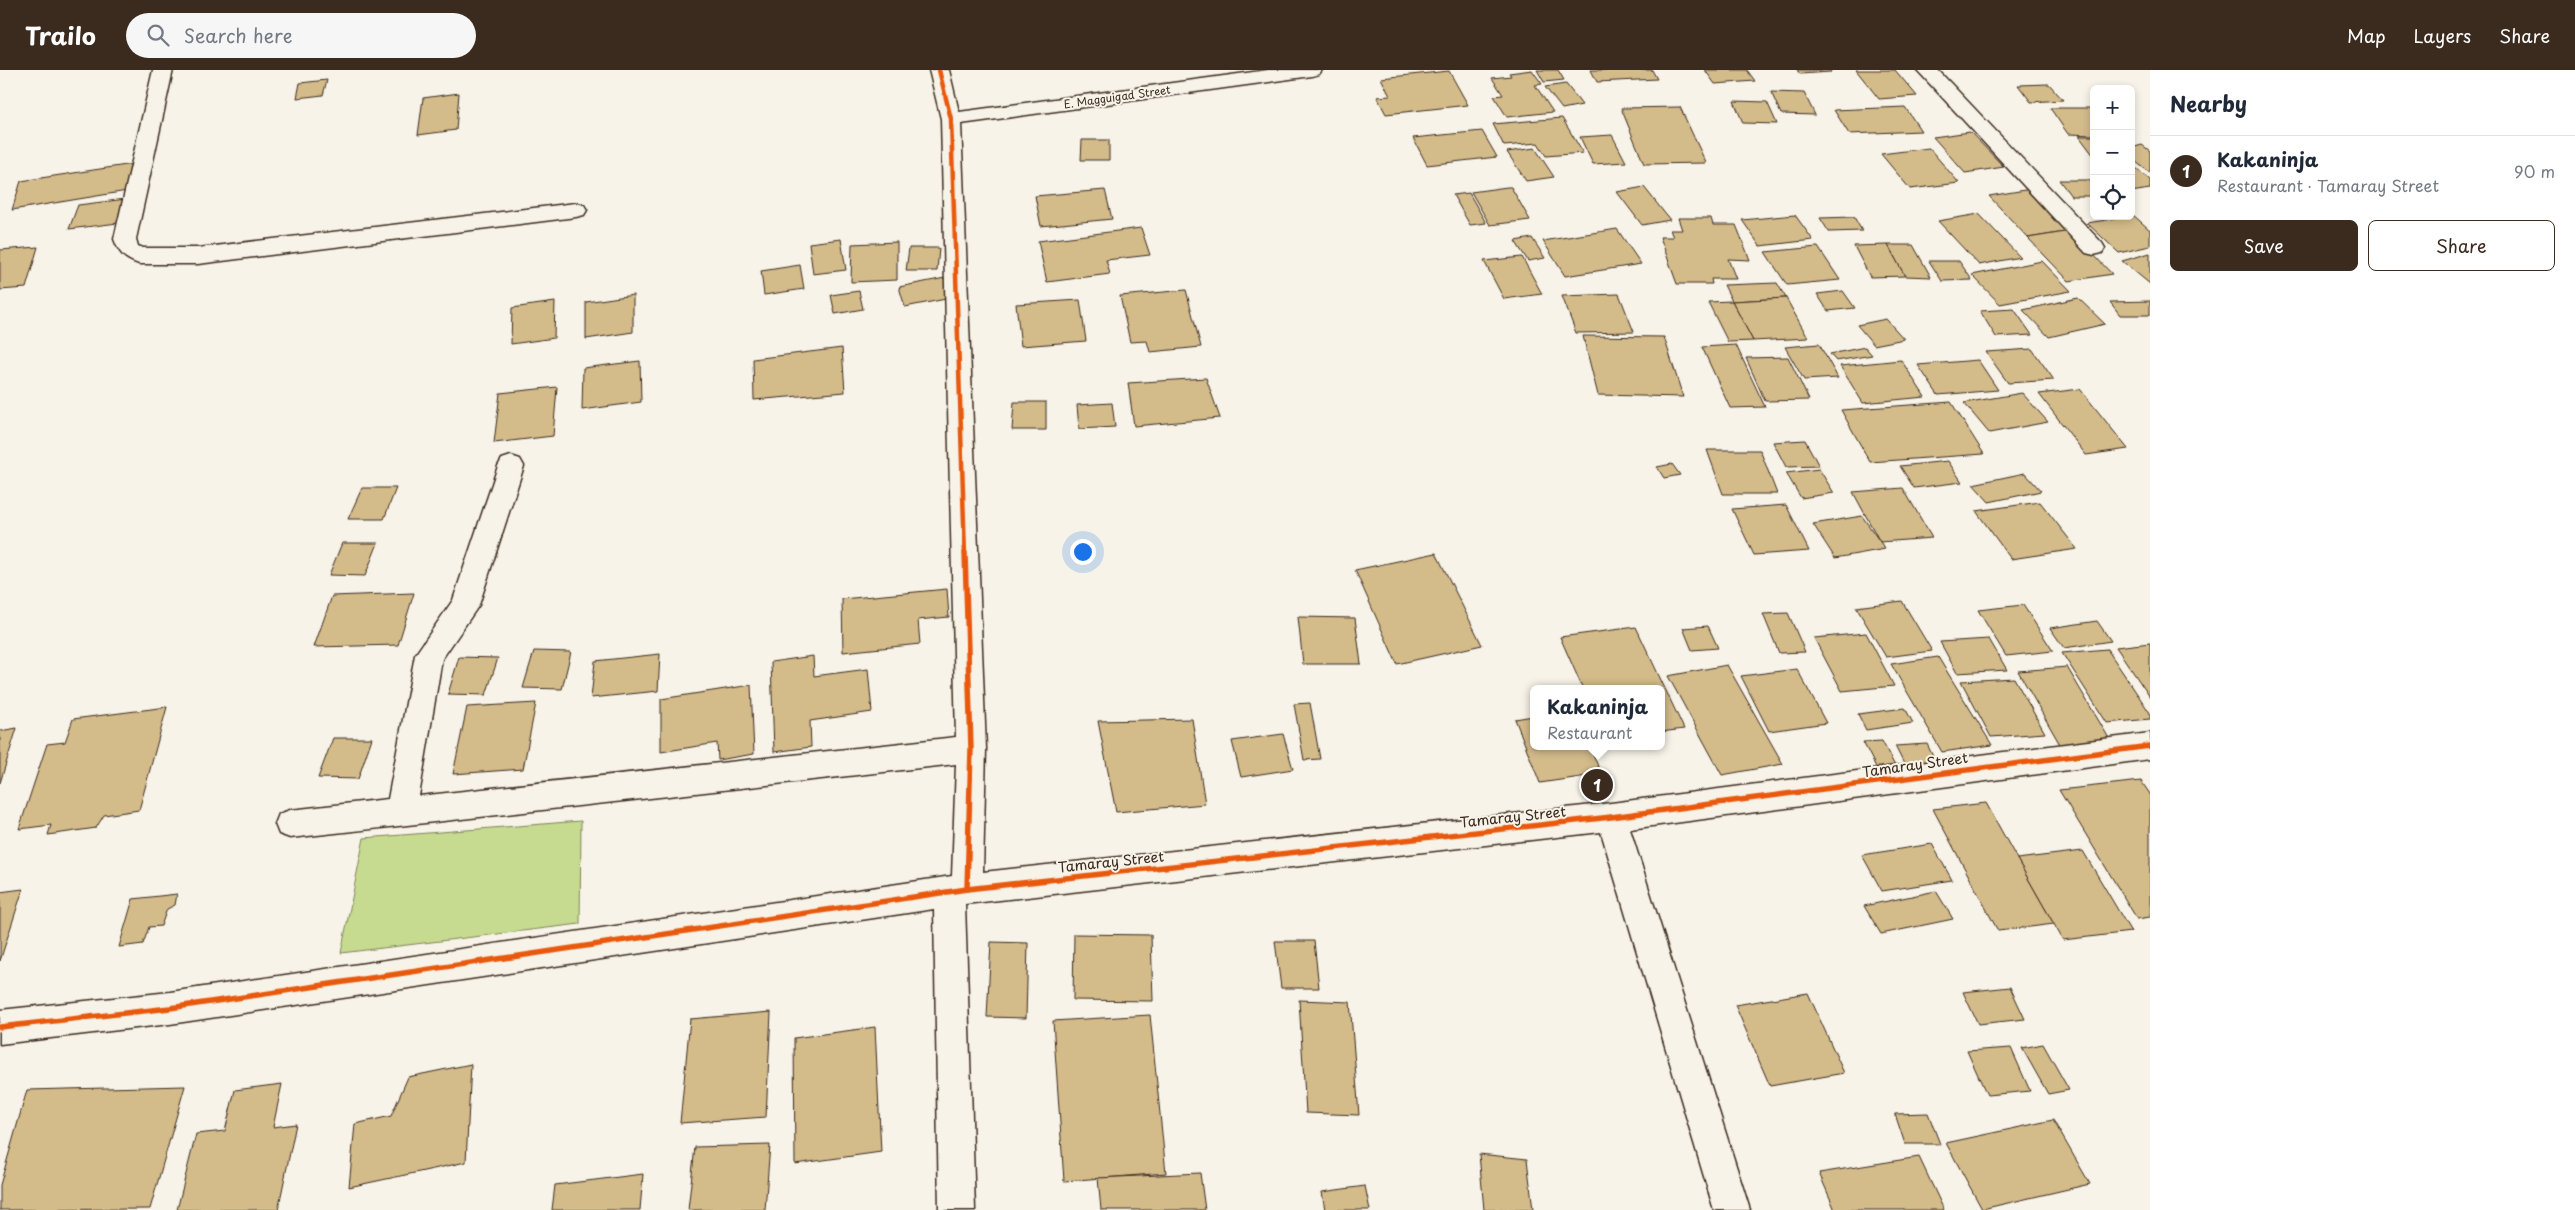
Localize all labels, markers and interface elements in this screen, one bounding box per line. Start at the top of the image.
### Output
search box [126,13,476,58]
text: Trailo [25,17,96,53]
icon: search [144,21,172,49]
text: Search here [184,21,292,49]
text: Map [2347,22,2386,49]
text: Layers [2414,22,2471,49]
text: Share [2499,22,2550,49]
street label: E. Magguigad Street [1062,81,1172,112]
map controls [2090,85,2135,220]
button: + [2090,85,2135,130]
text: Nearby [2170,87,2247,119]
button: − [2090,130,2135,175]
text: Kakaninja [2217,145,2318,173]
text: 1 [2182,159,2190,183]
text: 90 m [2514,159,2555,183]
text: Restaurant · Tamaray Street [2217,173,2439,197]
button: locate [2090,175,2135,220]
button: Save [2170,220,2358,271]
button: Share [2368,220,2555,271]
your location [1070,539,1096,565]
popup [1530,685,1665,750]
text: Kakaninja [1547,692,1648,720]
text: Restaurant [1547,720,1632,744]
street label: Tamaray Street [1861,747,1969,782]
pin: 1 [1581,766,1613,804]
street label: Tamaray Street [1459,800,1567,833]
street label: Tamaray Street [1057,845,1165,878]

